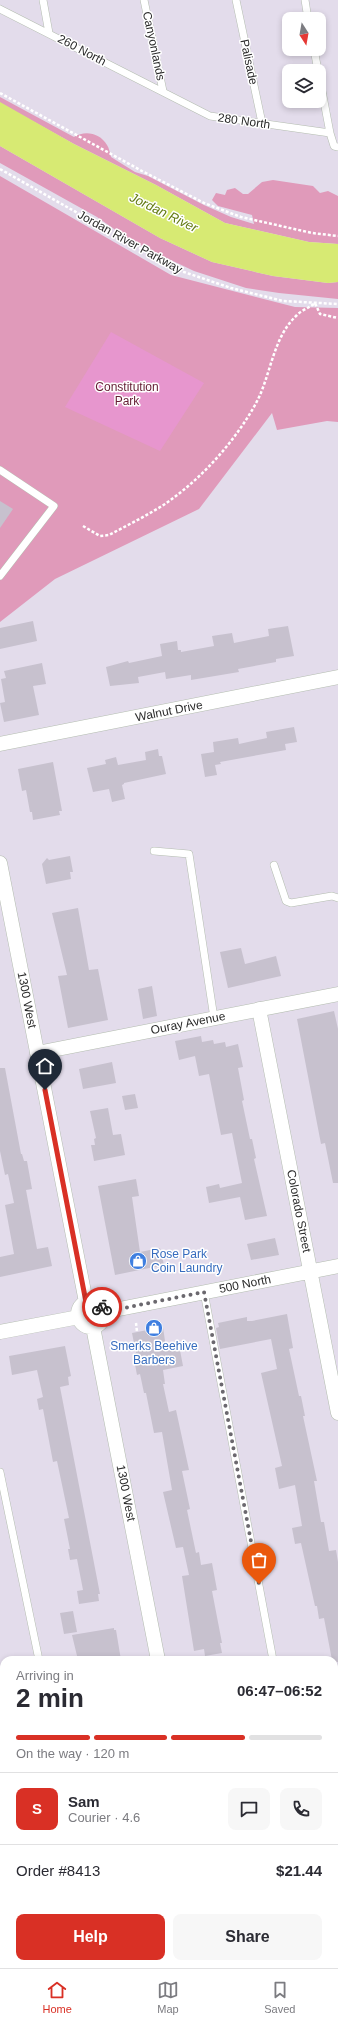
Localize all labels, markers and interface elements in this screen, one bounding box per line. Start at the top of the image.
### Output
street label: Canyonlands [140,10,168,82]
north arrow [282,12,326,56]
map controls [282,12,326,108]
street label: 260 North [55,31,109,69]
street label: Palisade [237,38,261,86]
button: layers [282,64,326,108]
street label: 280 North [217,110,271,132]
water label: Jordan River [126,189,201,236]
street label: Jordan River Parkway [75,207,185,277]
park label: Constitution Park [95,380,159,408]
street label: Walnut Drive [134,698,204,724]
street label: 1300 West [15,971,39,1030]
street label: Ouray Avenue [149,1009,227,1037]
pin [28,1049,62,1090]
icon: home [34,1055,56,1077]
street label: Colorado Street [284,1168,314,1254]
place label: Rose Park Coin Laundry [151,1247,222,1275]
shop icon: Rose Park Coin Laundry [128,1251,148,1271]
street label: 500 North [218,1272,272,1296]
courier [82,1287,122,1327]
icon: bike [91,1296,113,1318]
shop icon: Smerks Beehive Barbers [144,1318,164,1338]
place label: Smerks Beehive Barbers [110,1339,198,1367]
street label: 1300 West [114,1464,138,1523]
pin [242,1543,276,1584]
icon: bag [248,1549,270,1571]
text: Arriving in [16,1668,74,1683]
text: 06:47–06:52 [237,1682,322,1699]
text: 2 min [16,1683,84,1713]
text: On the way · 120 m [16,1746,129,1761]
button: chat [228,1788,270,1830]
button: phone [280,1788,322,1830]
text: Sam [68,1793,100,1810]
text: S [32,1800,42,1817]
text: Courier · 4.6 [68,1810,140,1825]
text: Order #8413 [16,1862,100,1879]
text: $21.44 [276,1862,322,1879]
button: Help [16,1914,165,1960]
button: Share [173,1914,322,1960]
tab: Home [43,1979,72,2015]
tab: Map [157,1979,179,2015]
tab: Saved [264,1979,295,2015]

